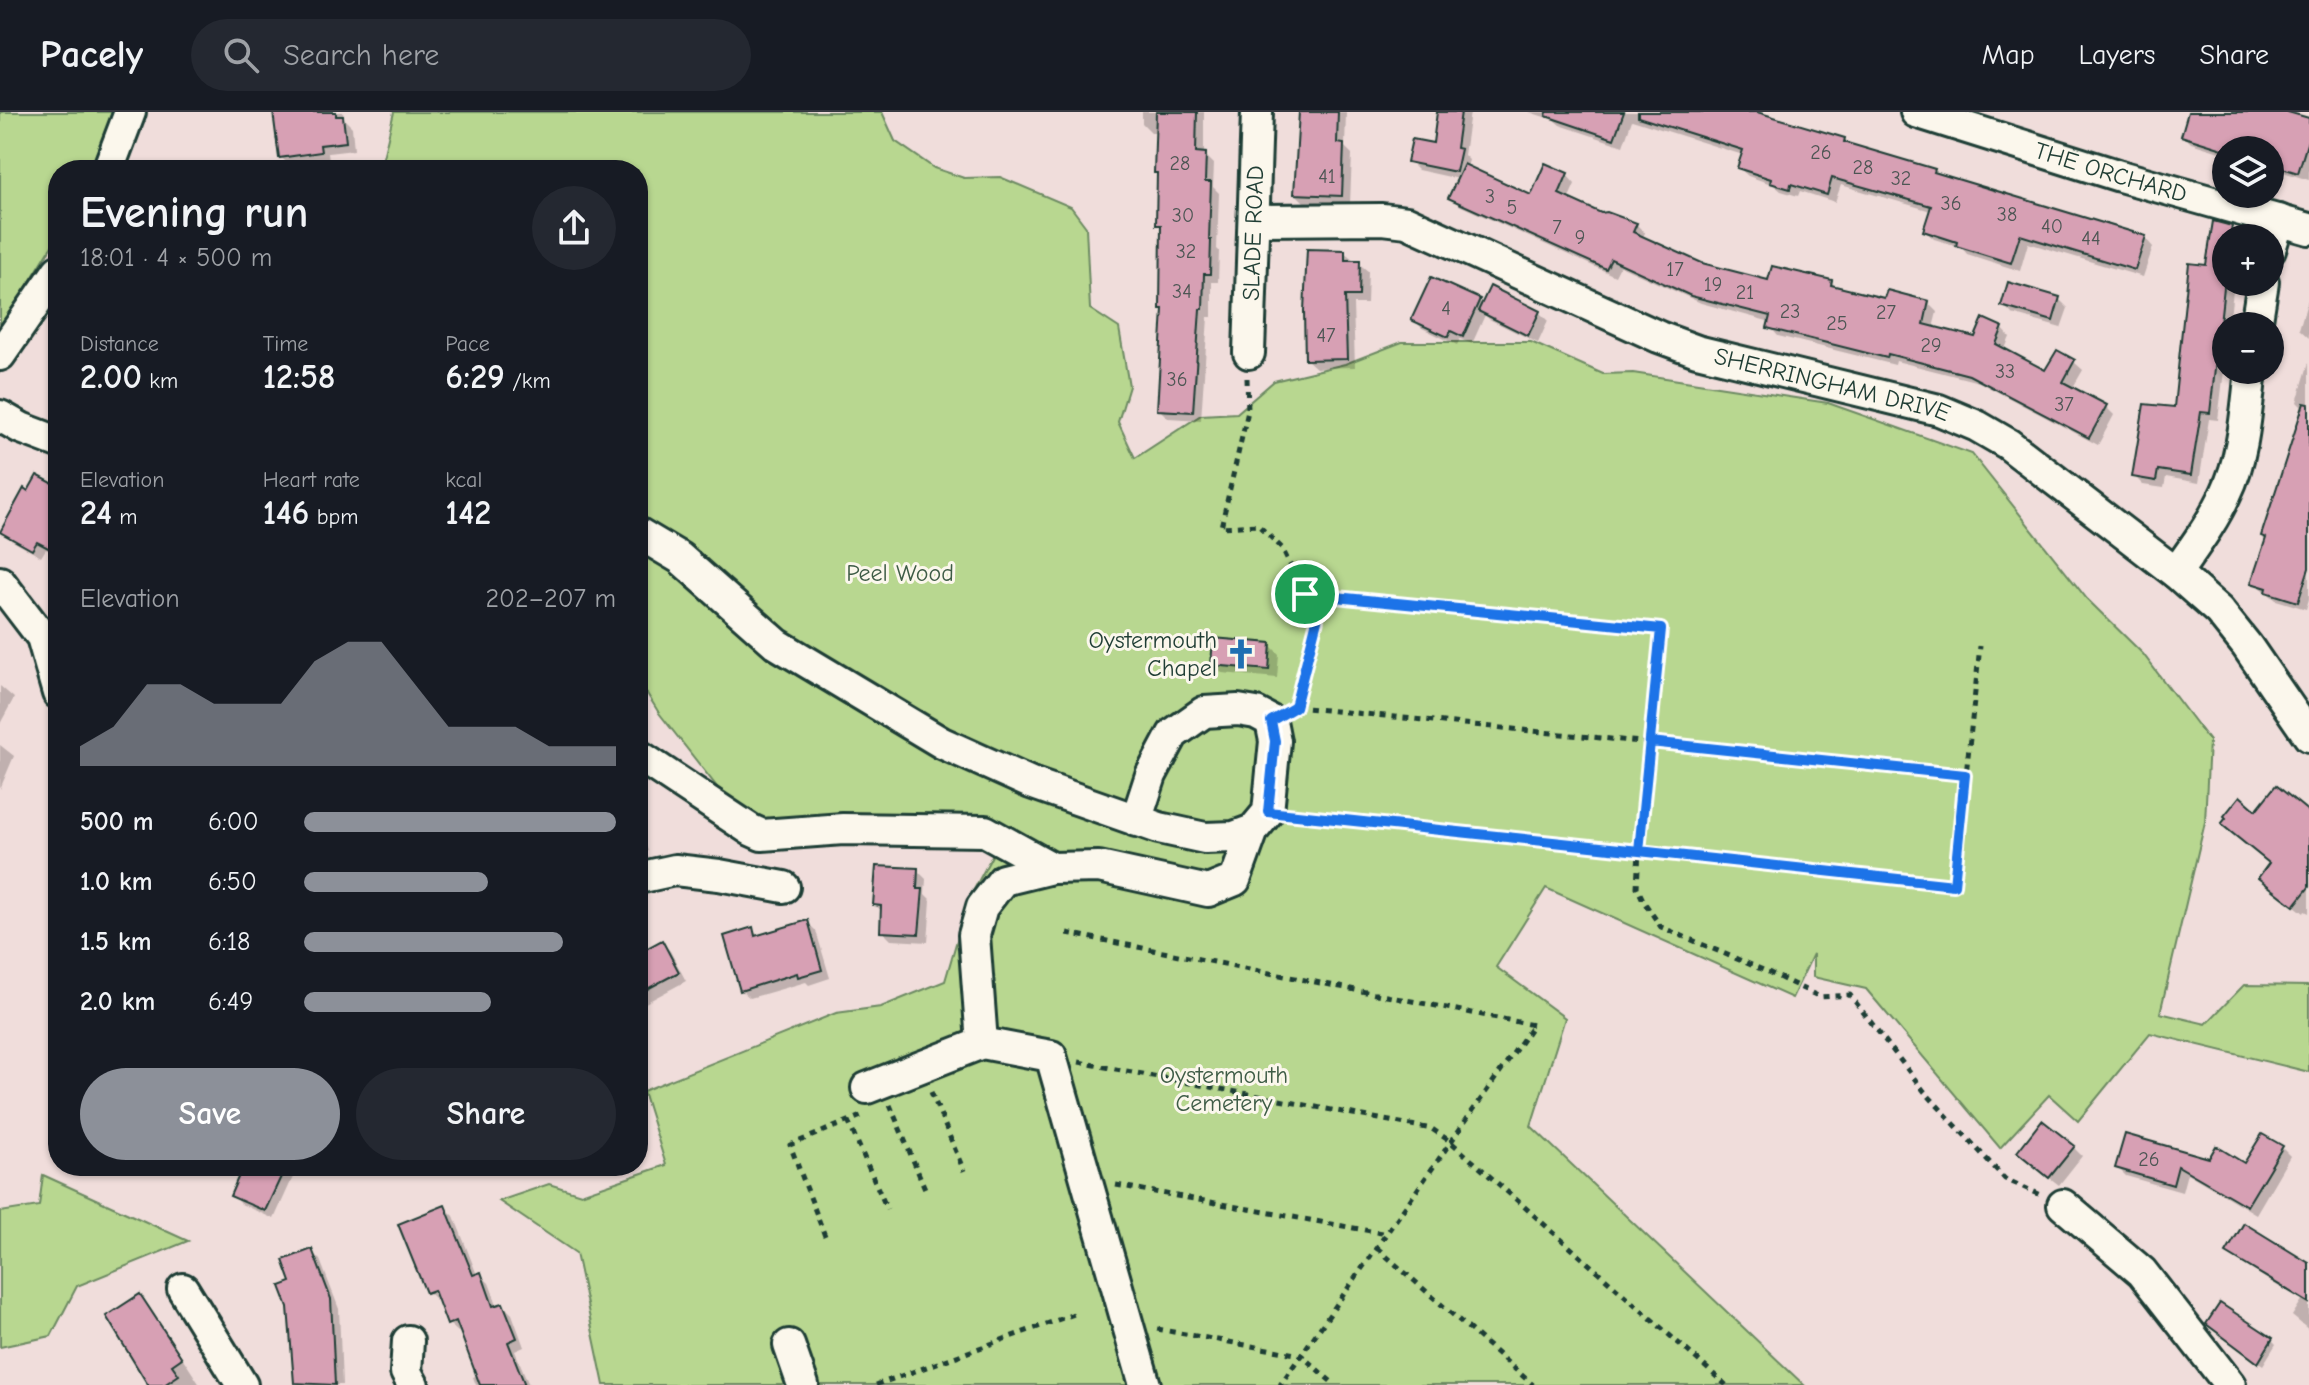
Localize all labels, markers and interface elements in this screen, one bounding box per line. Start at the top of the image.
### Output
search box [191,19,751,91]
text: Pacely [40,33,143,77]
icon: search [219,33,263,77]
text: Search here [283,38,439,73]
text: Map [1982,39,2035,71]
text: Layers [2079,39,2155,71]
text: Share [2199,39,2269,71]
street label: THE ORCHARD [2031,136,2190,208]
map controls [2212,136,2284,384]
button: layers [2212,136,2284,208]
house number: 26 [1810,141,1832,164]
house number: 28 [1170,152,1190,175]
house number: 28 [1853,156,1873,179]
street label: SLADE ROAD [1237,165,1269,301]
house number: 41 [1318,165,1336,188]
house number: 32 [1891,167,1911,190]
house number: 3 [1485,185,1495,208]
button: share [532,186,616,270]
text: Evening run [80,187,308,238]
house number: 36 [1941,192,1961,215]
house number: 5 [1507,196,1517,219]
house number: 38 [1997,203,2017,226]
house number: 30 [1172,204,1194,227]
house number: 40 [2041,215,2063,238]
house number: 7 [1552,216,1562,239]
button: + [2212,224,2284,296]
house number: 9 [1575,226,1585,249]
house number: 44 [2081,227,2101,250]
house number: 32 [1176,240,1196,263]
text: 18:01 · 4 × 500 m [80,243,272,273]
house number: 17 [1666,258,1684,281]
house number: 19 [1704,273,1722,296]
house number: 34 [1172,280,1192,303]
house number: 21 [1736,281,1754,304]
house number: 4 [1441,297,1451,320]
house number: 23 [1780,300,1800,323]
house number: 27 [1876,301,1896,324]
house number: 25 [1826,312,1848,335]
button: − [2212,312,2284,384]
house number: 47 [1316,324,1336,347]
text: Distance [80,331,159,357]
text: Time [263,331,308,357]
text: Pace [445,331,490,357]
house number: 29 [1920,334,1942,357]
street label: SHERRINGHAM DRIVE [1712,342,1955,427]
text: 2.00 [80,357,142,397]
text: 12:58 [263,357,335,397]
text: 6:29 [445,357,505,397]
house number: 33 [1995,360,2015,383]
text: km [142,368,178,394]
text: /km [505,368,551,394]
house number: 36 [1167,368,1187,391]
house number: 37 [2054,393,2074,416]
text: Elevation [80,467,164,493]
text: Heart rate [263,467,360,493]
text: kcal [445,467,482,493]
text: 24 [80,493,112,533]
text: 146 [263,493,309,533]
text: 142 [445,493,491,533]
text: m [112,504,137,530]
text: bpm [309,504,358,530]
park label: Peel Wood [846,559,954,587]
pin [1271,560,1339,628]
icon: arrive [1283,572,1327,616]
text: Elevation [80,584,180,614]
text: 202–207 m [485,584,616,614]
place label: Oystermouth Chapel [1089,626,1217,682]
church icon: Oystermouth Chapel [1224,637,1258,671]
text: 500 m [80,807,154,837]
text: 6:00 [208,807,258,837]
text: 1.0 km [80,867,152,897]
text: 6:50 [208,867,257,897]
text: 1.5 km [80,927,151,957]
text: 6:18 [208,927,250,957]
text: 2.0 km [80,987,155,1017]
text: 6:49 [208,987,253,1017]
park label: Oystermouth Cemetery [1160,1061,1288,1117]
button: Save [80,1068,340,1160]
button: Share [356,1068,616,1160]
house number: 26 [2138,1148,2160,1171]

